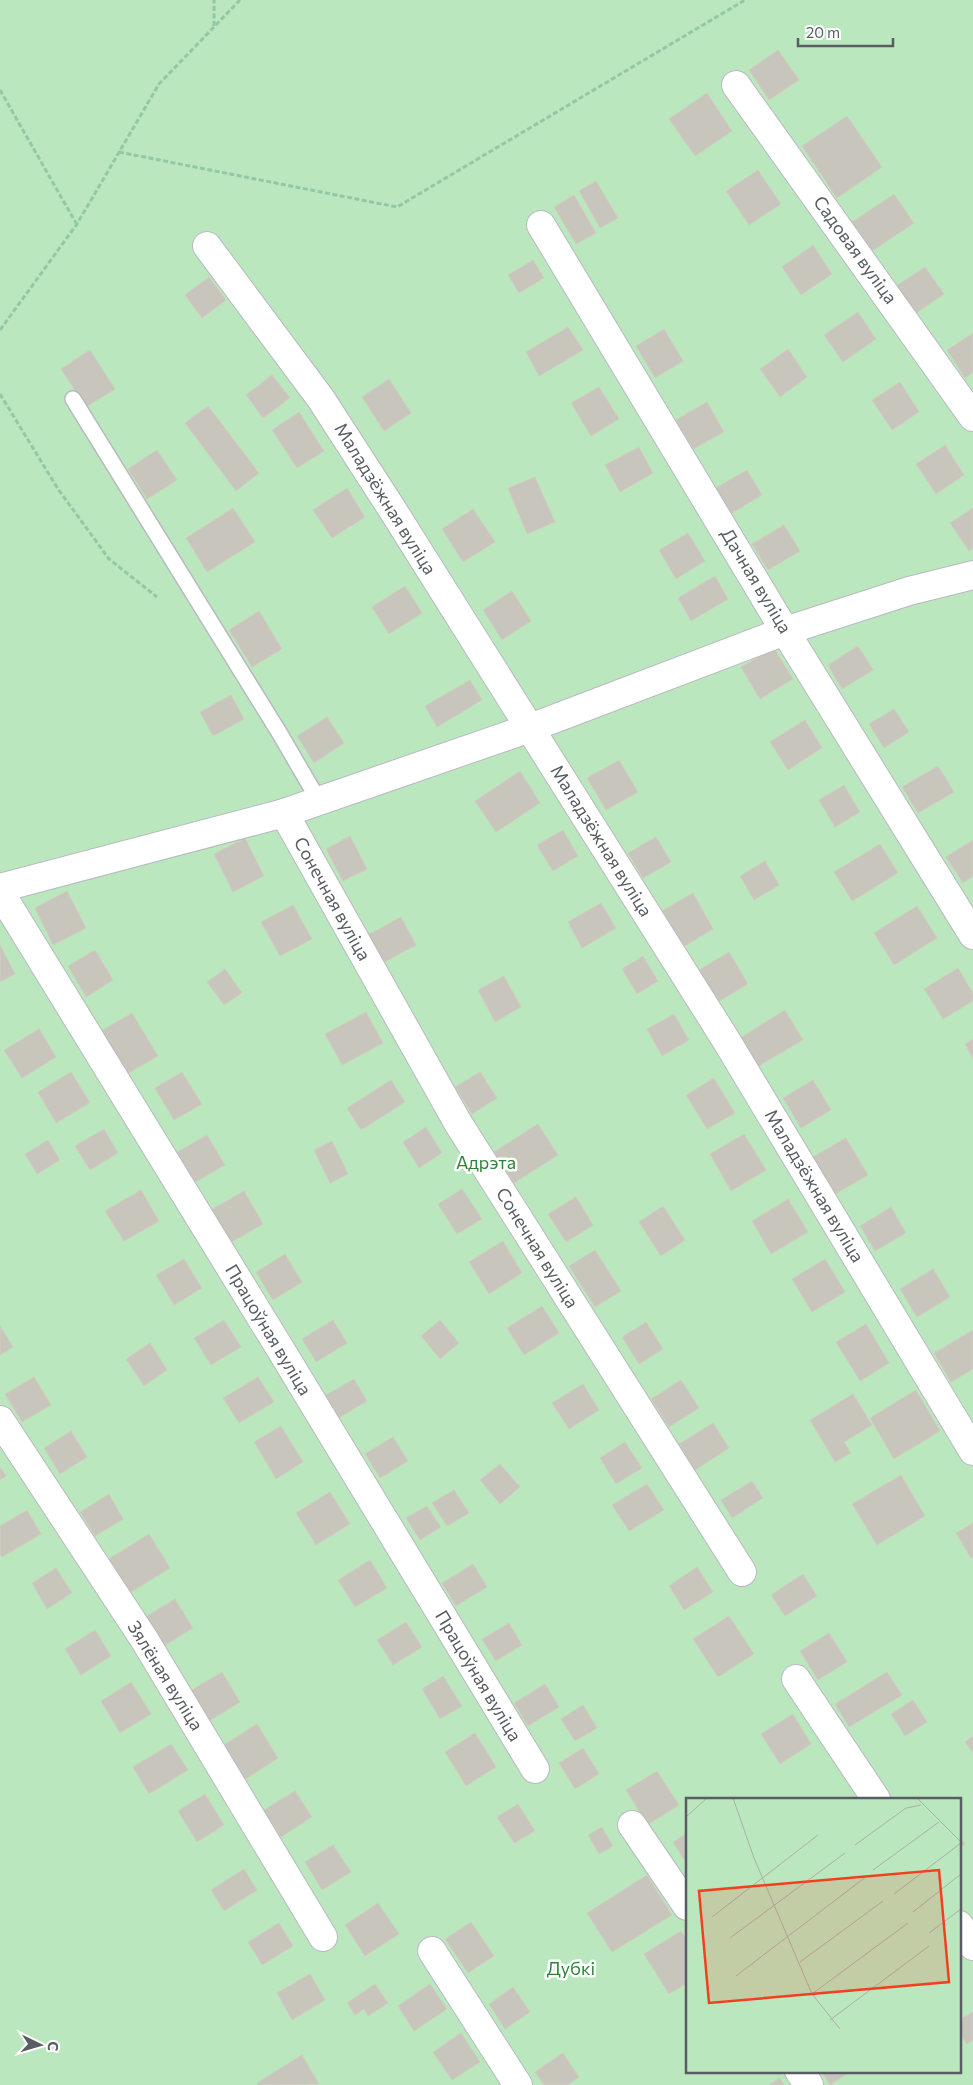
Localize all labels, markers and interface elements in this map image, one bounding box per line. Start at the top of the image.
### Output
scale bar [798,15,893,47]
text: 20 m [806,23,840,41]
street label: Садовая вуліца [809,191,902,308]
street label: Маладзёжная вуліца [330,419,441,578]
street label: Дачная вуліца [717,524,797,637]
street label: Маладзёжная вуліца [546,761,657,920]
street label: Сонечная вуліца [290,833,376,964]
street label: Маладзёжная вуліца [760,1105,869,1266]
park label: Адрэта [456,1151,516,1173]
street label: Сонечная вуліца [492,1183,584,1312]
street label: Працоўная вуліца [221,1260,317,1399]
street label: Працоўная вуліца [431,1606,527,1745]
street label: Зялёная вуліца [123,1617,208,1734]
inset map [686,1798,960,2072]
park label: Дубкі [547,1957,595,1979]
north arrow [15,2020,65,2070]
text: С [45,2041,62,2052]

